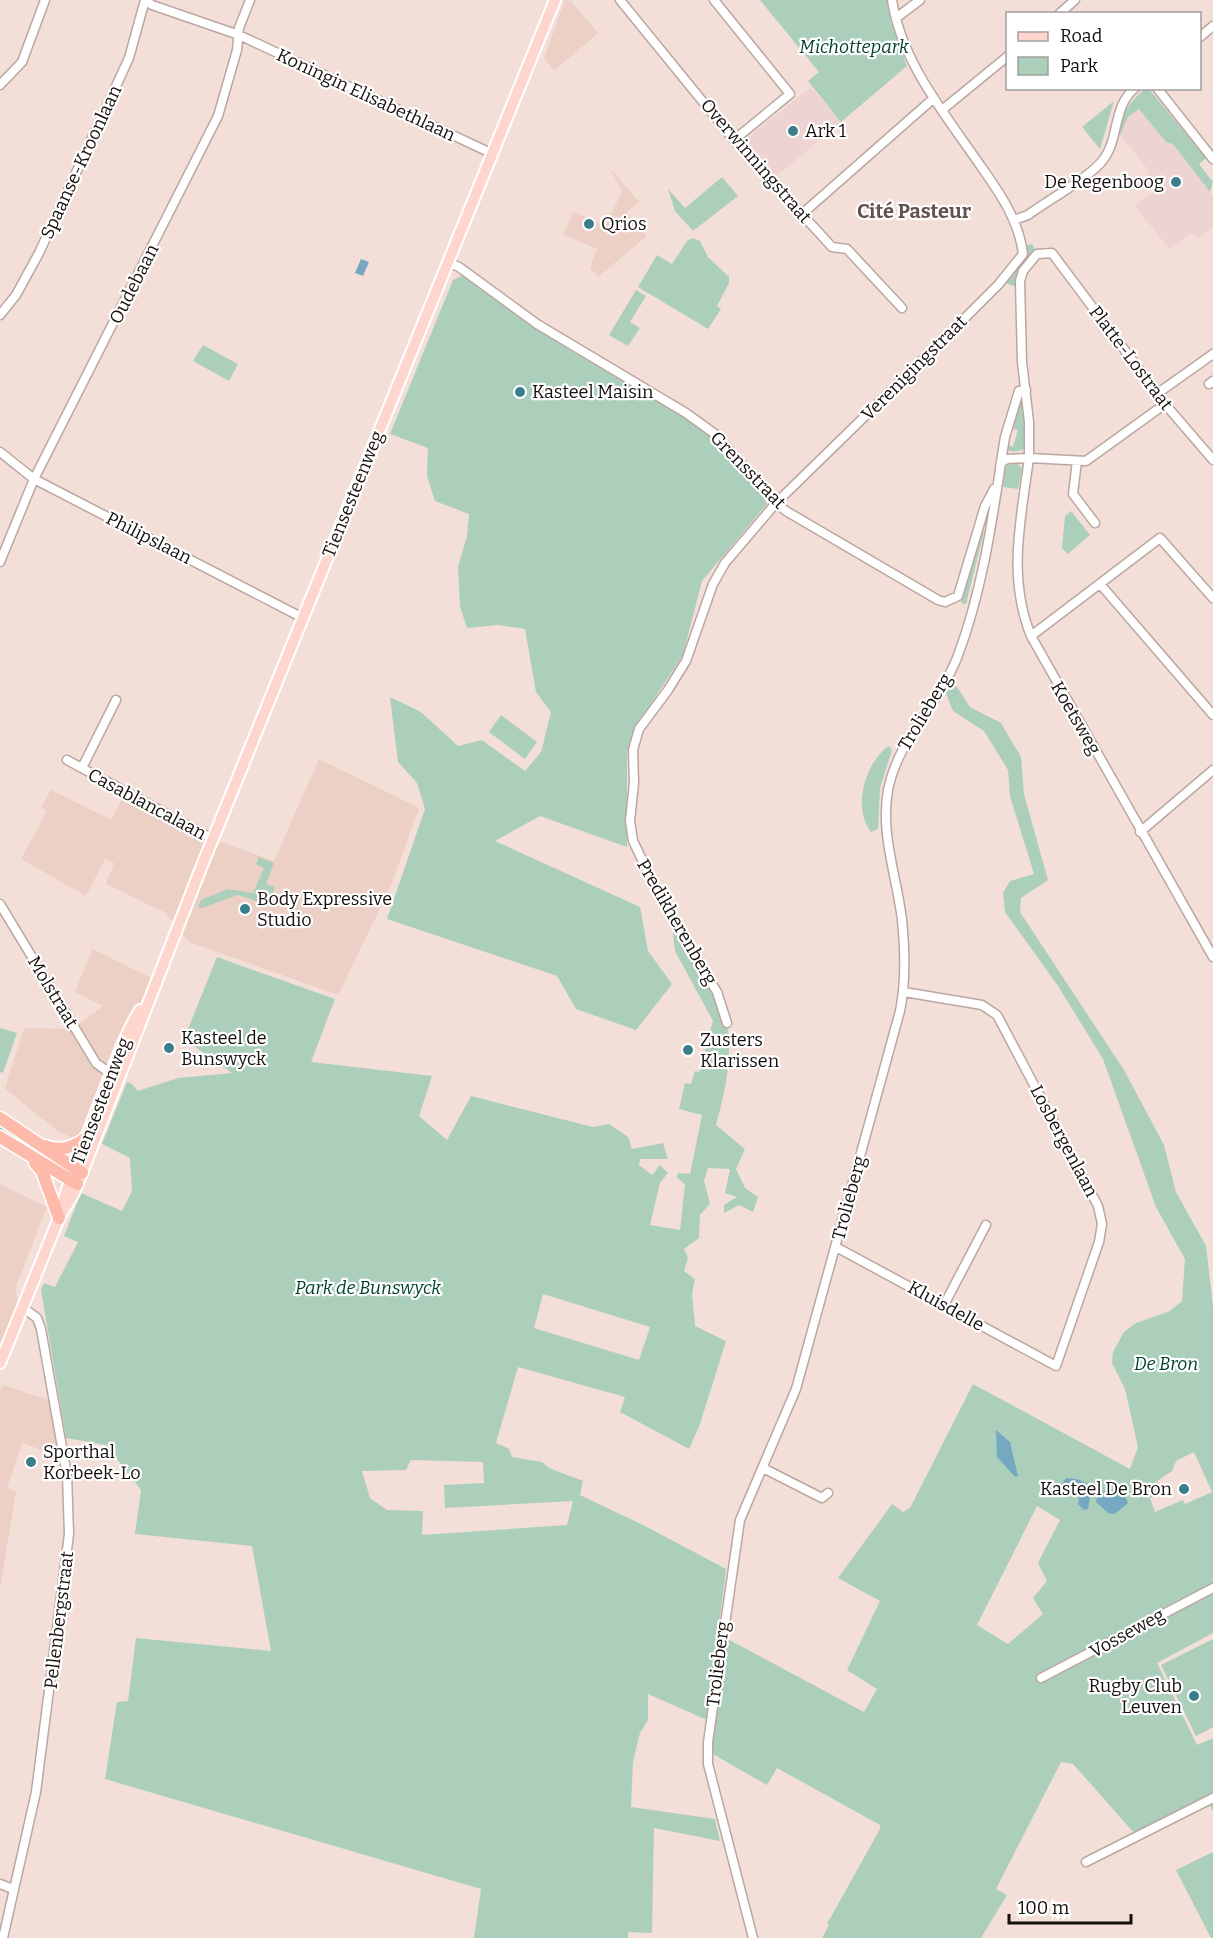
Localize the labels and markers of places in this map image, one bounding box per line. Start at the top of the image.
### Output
place label: Ark 1 [805,120,847,142]
marker: Ark 1 [786,124,800,138]
place label: De Regenboog [1044,171,1164,193]
marker: De Regenboog [1169,175,1183,189]
place label: Qrios [601,213,647,235]
marker: Qrios [582,217,596,231]
place label: Kasteel Maisin [532,381,654,403]
marker: Kasteel Maisin [513,385,527,399]
place label: Body Expressive Studio [257,888,392,931]
marker: Body Expressive Studio [238,902,252,916]
place label: Kasteel de Bunswyck [181,1027,267,1070]
place label: Zusters Klarissen [700,1029,780,1072]
marker: Kasteel de Bunswyck [162,1041,176,1055]
marker: Zusters Klarissen [681,1043,695,1057]
place label: Sporthal Korbeek-Lo [43,1441,141,1484]
marker: Sporthal Korbeek-Lo [24,1455,38,1469]
place label: Kasteel De Bron [1040,1478,1173,1500]
marker: Kasteel De Bron [1177,1482,1191,1496]
place label: Rugby Club Leuven [1088,1675,1183,1718]
marker: Rugby Club Leuven [1187,1689,1201,1703]

